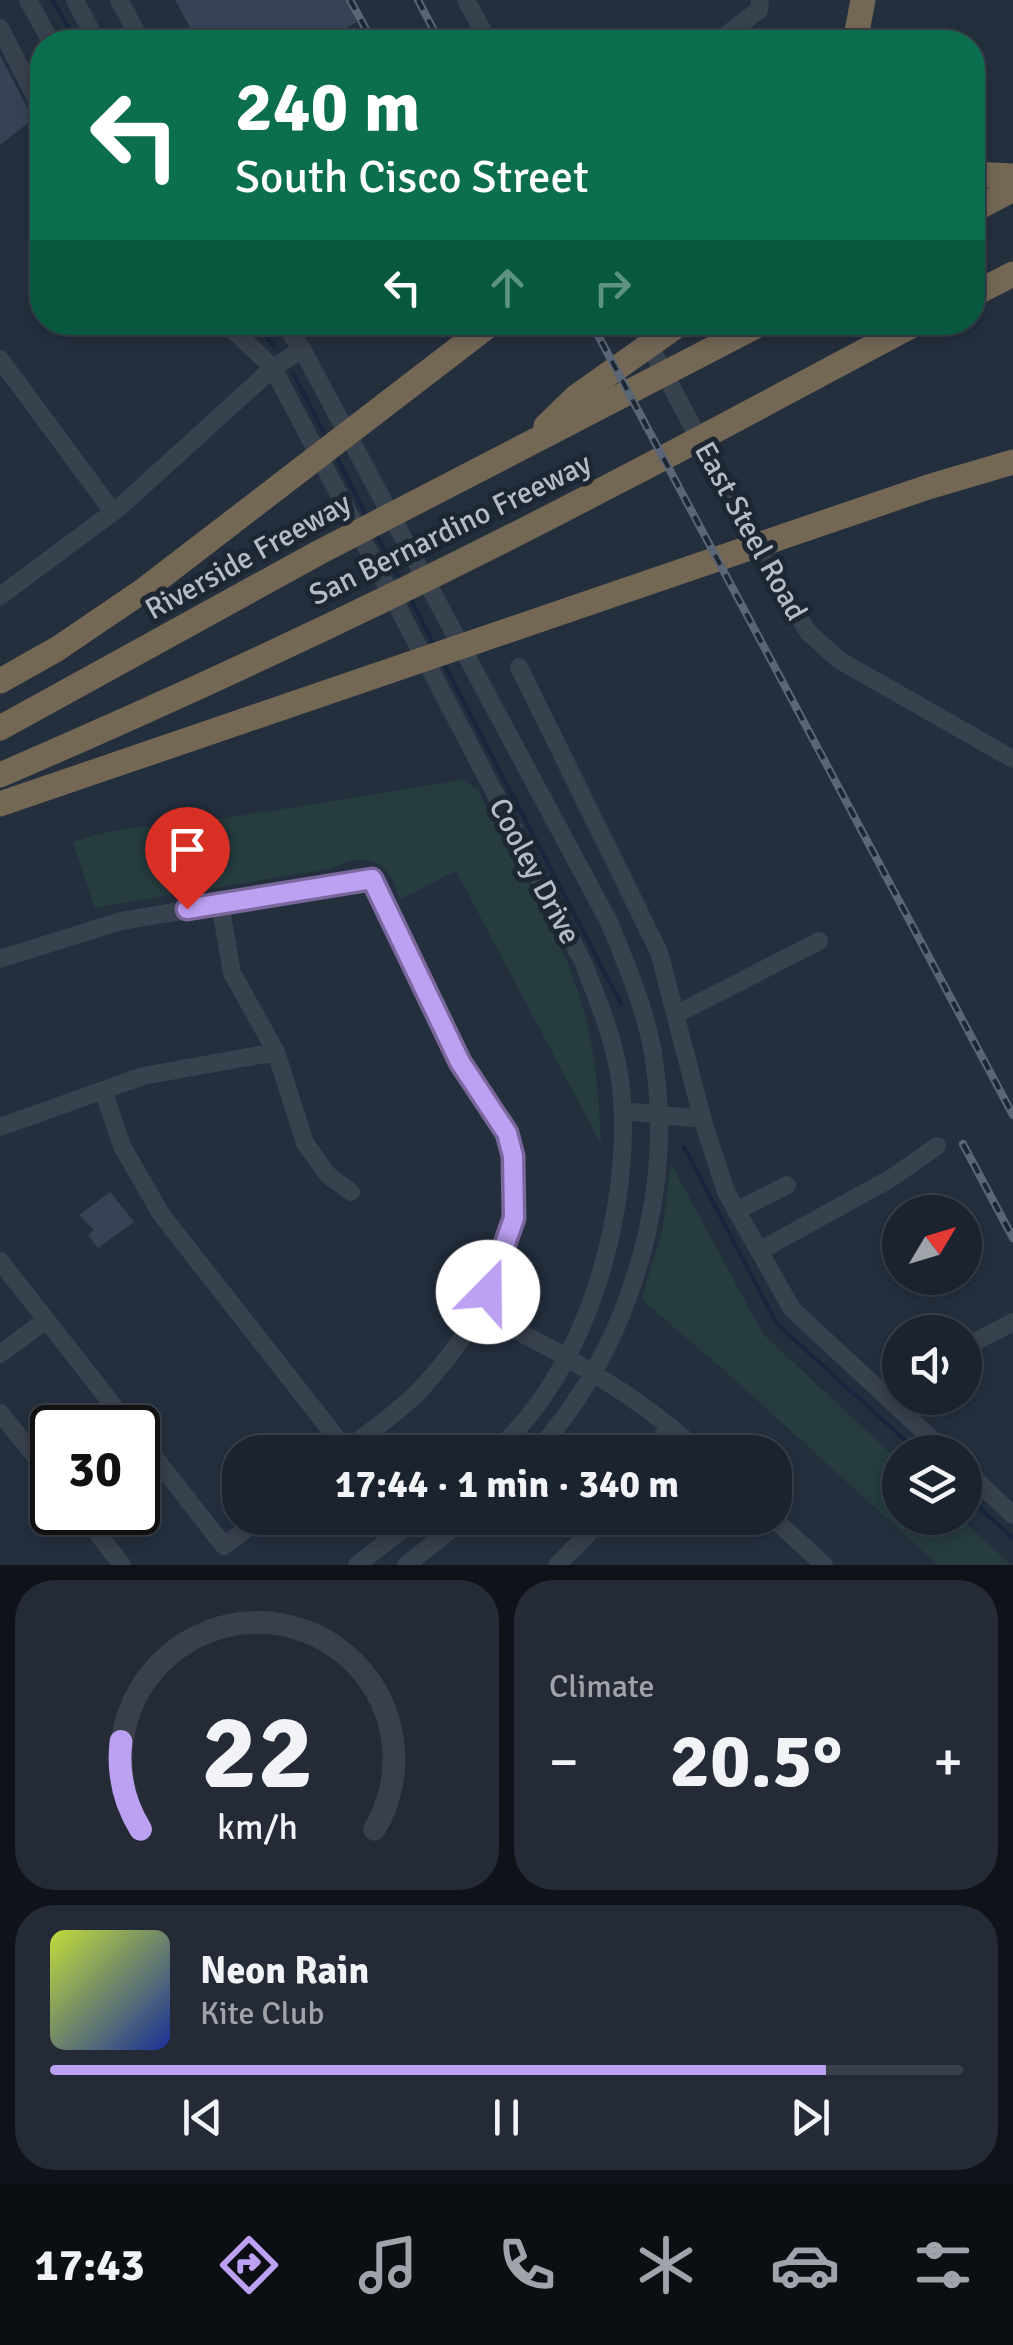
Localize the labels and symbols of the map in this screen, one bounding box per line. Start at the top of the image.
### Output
street label: East Steel Road [686,435,815,627]
street label: San Bernardino Freeway [303,445,597,614]
street label: Riverside Freeway [139,485,357,628]
street label: Cooley Drive [481,792,588,951]
pin [145,807,230,910]
north arrow [882,1195,982,1295]
position arrow [436,1240,540,1344]
speed limit sign: 30 [30,1405,160,1535]

